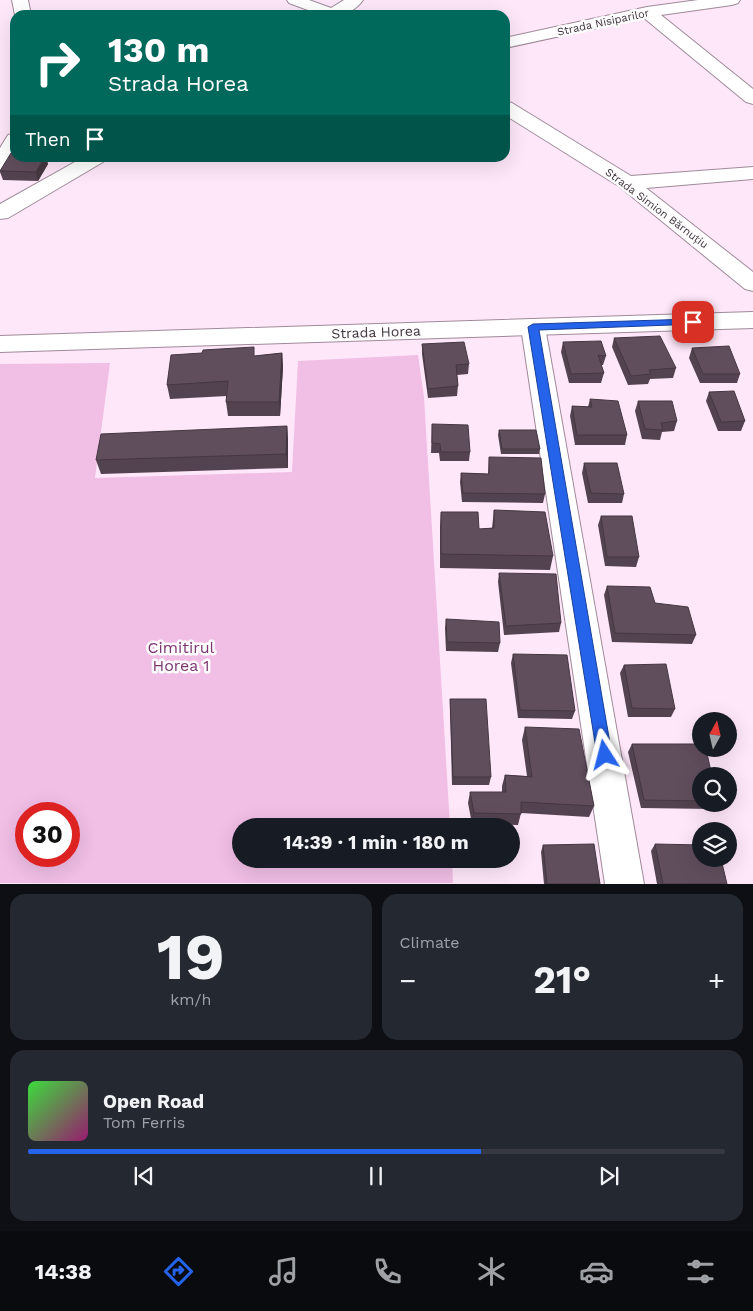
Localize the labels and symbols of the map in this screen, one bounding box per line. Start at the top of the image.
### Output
street label: Strada Nisiparilor [556,6,651,39]
street label: Strada Simion Bărnuțiu [603,166,711,251]
pin [672,301,714,343]
street label: Strada Horea [331,322,421,342]
park label: Cimitirul Horea 1 [148,638,215,675]
north arrow [692,712,738,758]
position arrow [578,728,630,780]
speed limit sign: 30 [15,802,80,867]

